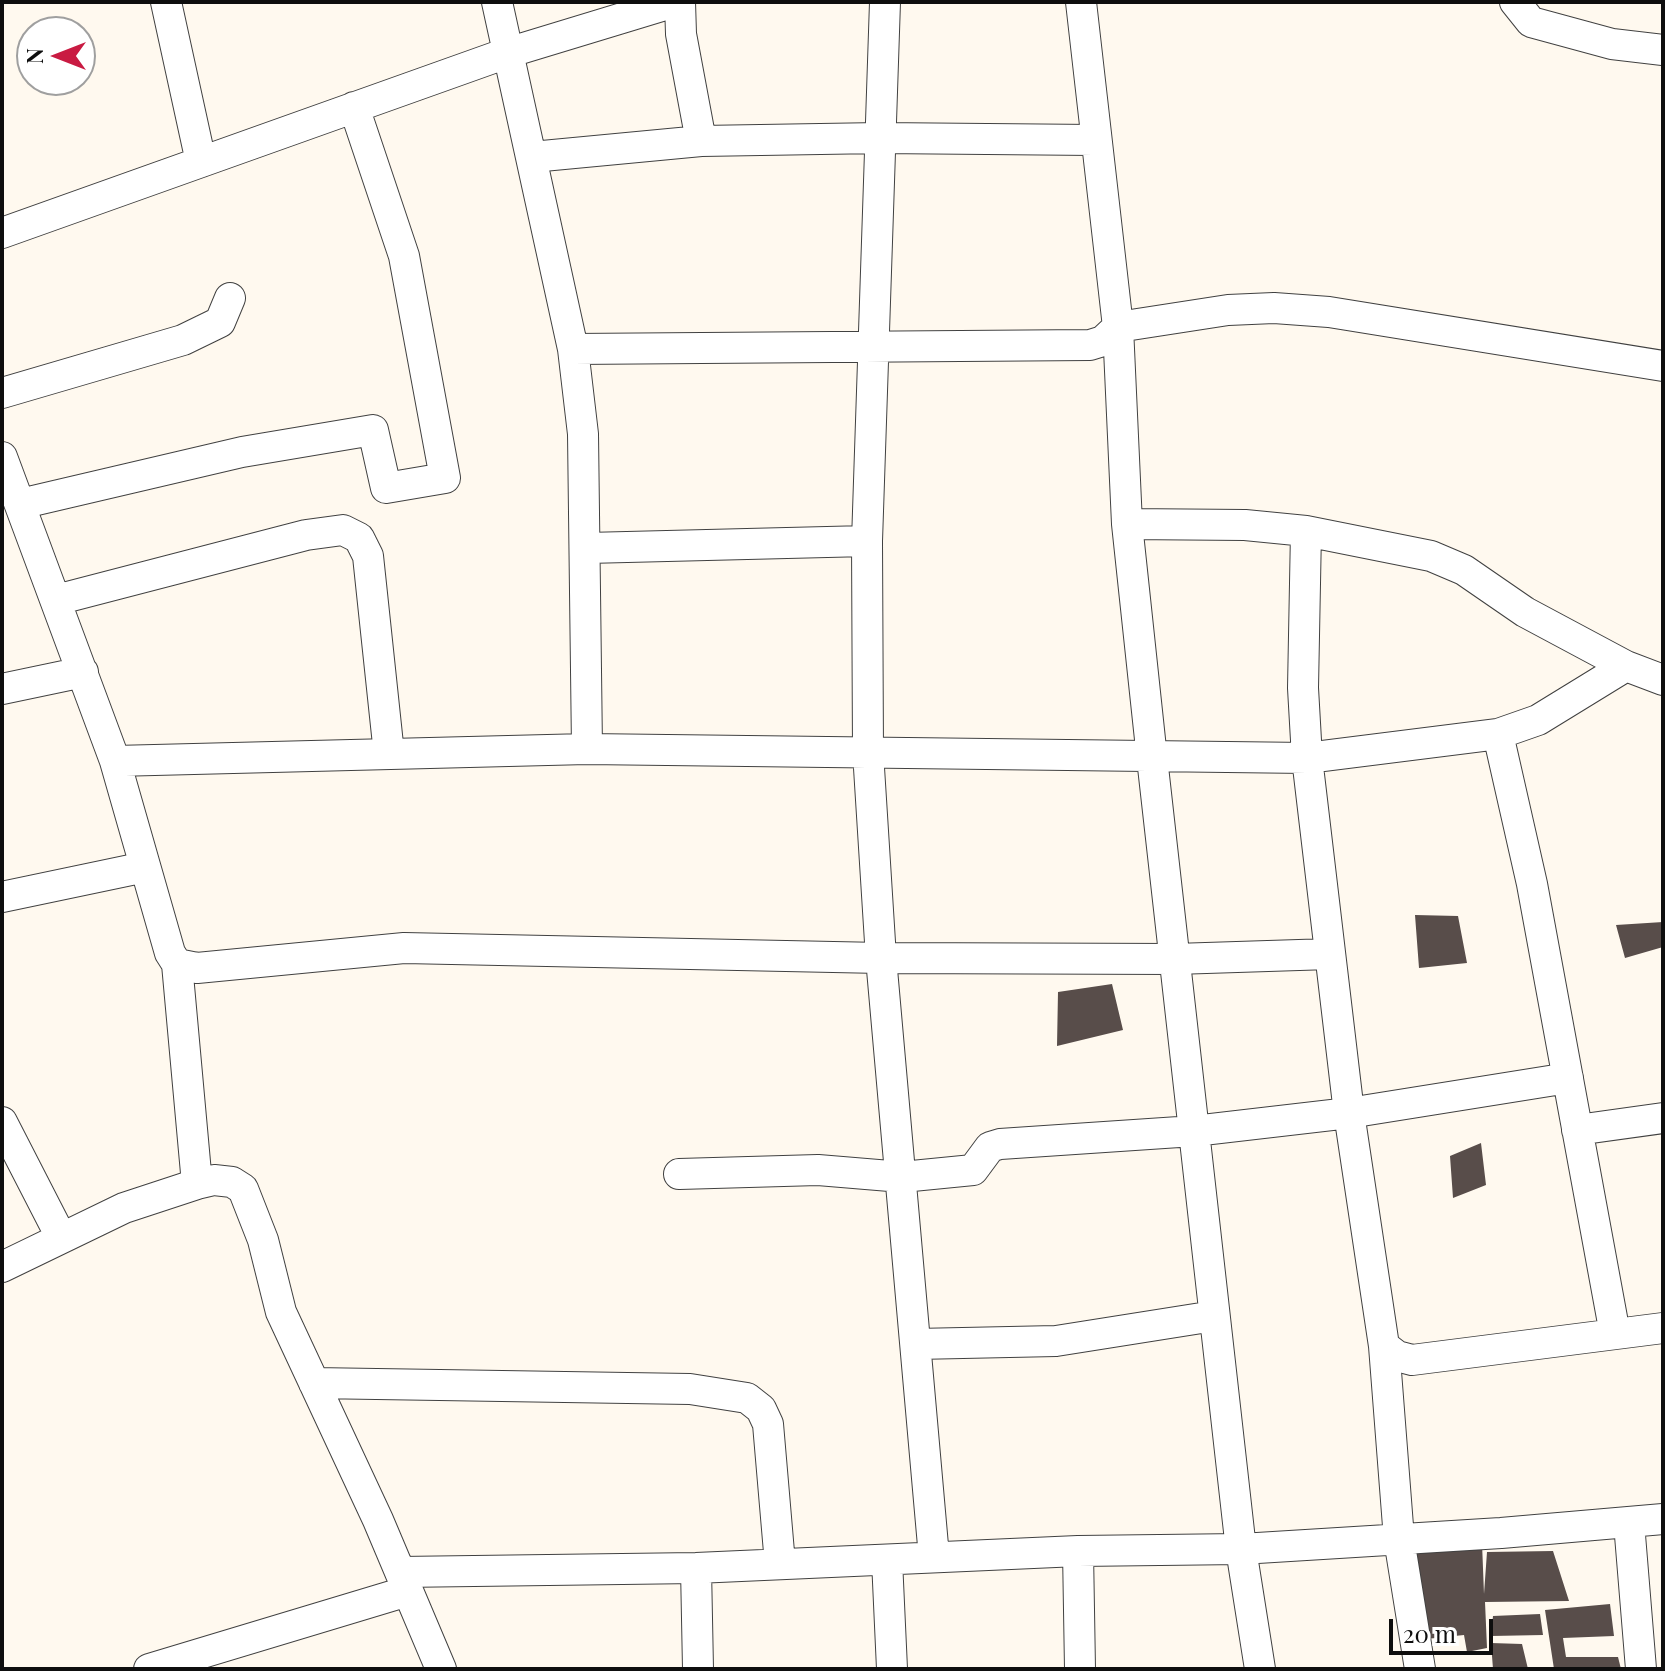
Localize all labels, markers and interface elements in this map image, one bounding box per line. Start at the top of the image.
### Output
north arrow [16,16,96,96]
text: N [19,48,49,64]
scale bar [1393,1603,1497,1653]
text: 20 m [1403,1617,1456,1649]

